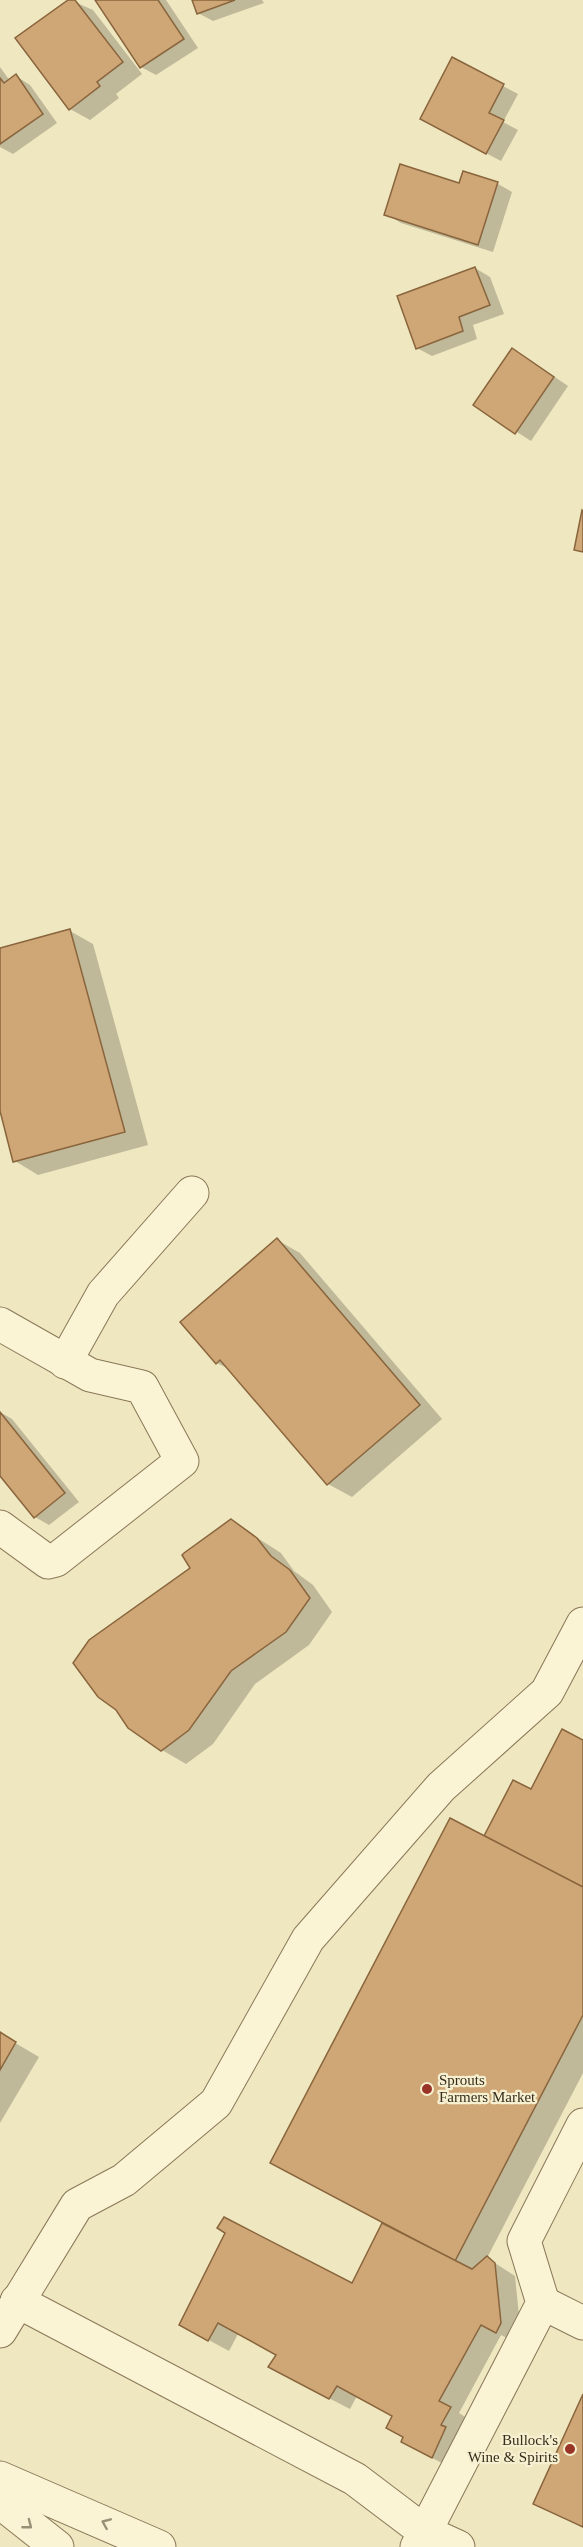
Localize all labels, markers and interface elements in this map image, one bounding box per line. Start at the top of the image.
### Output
place label: Sprouts Farmers Market [439,2072,536,2105]
marker: Sprouts Farmers Market [420,2082,434,2096]
place label: Bullock's Wine & Spirits [468,2432,558,2465]
marker: Bullock's Wine & Spirits [563,2442,577,2456]
one-way arrow [22,2517,33,2528]
one-way arrow [101,2518,112,2530]

